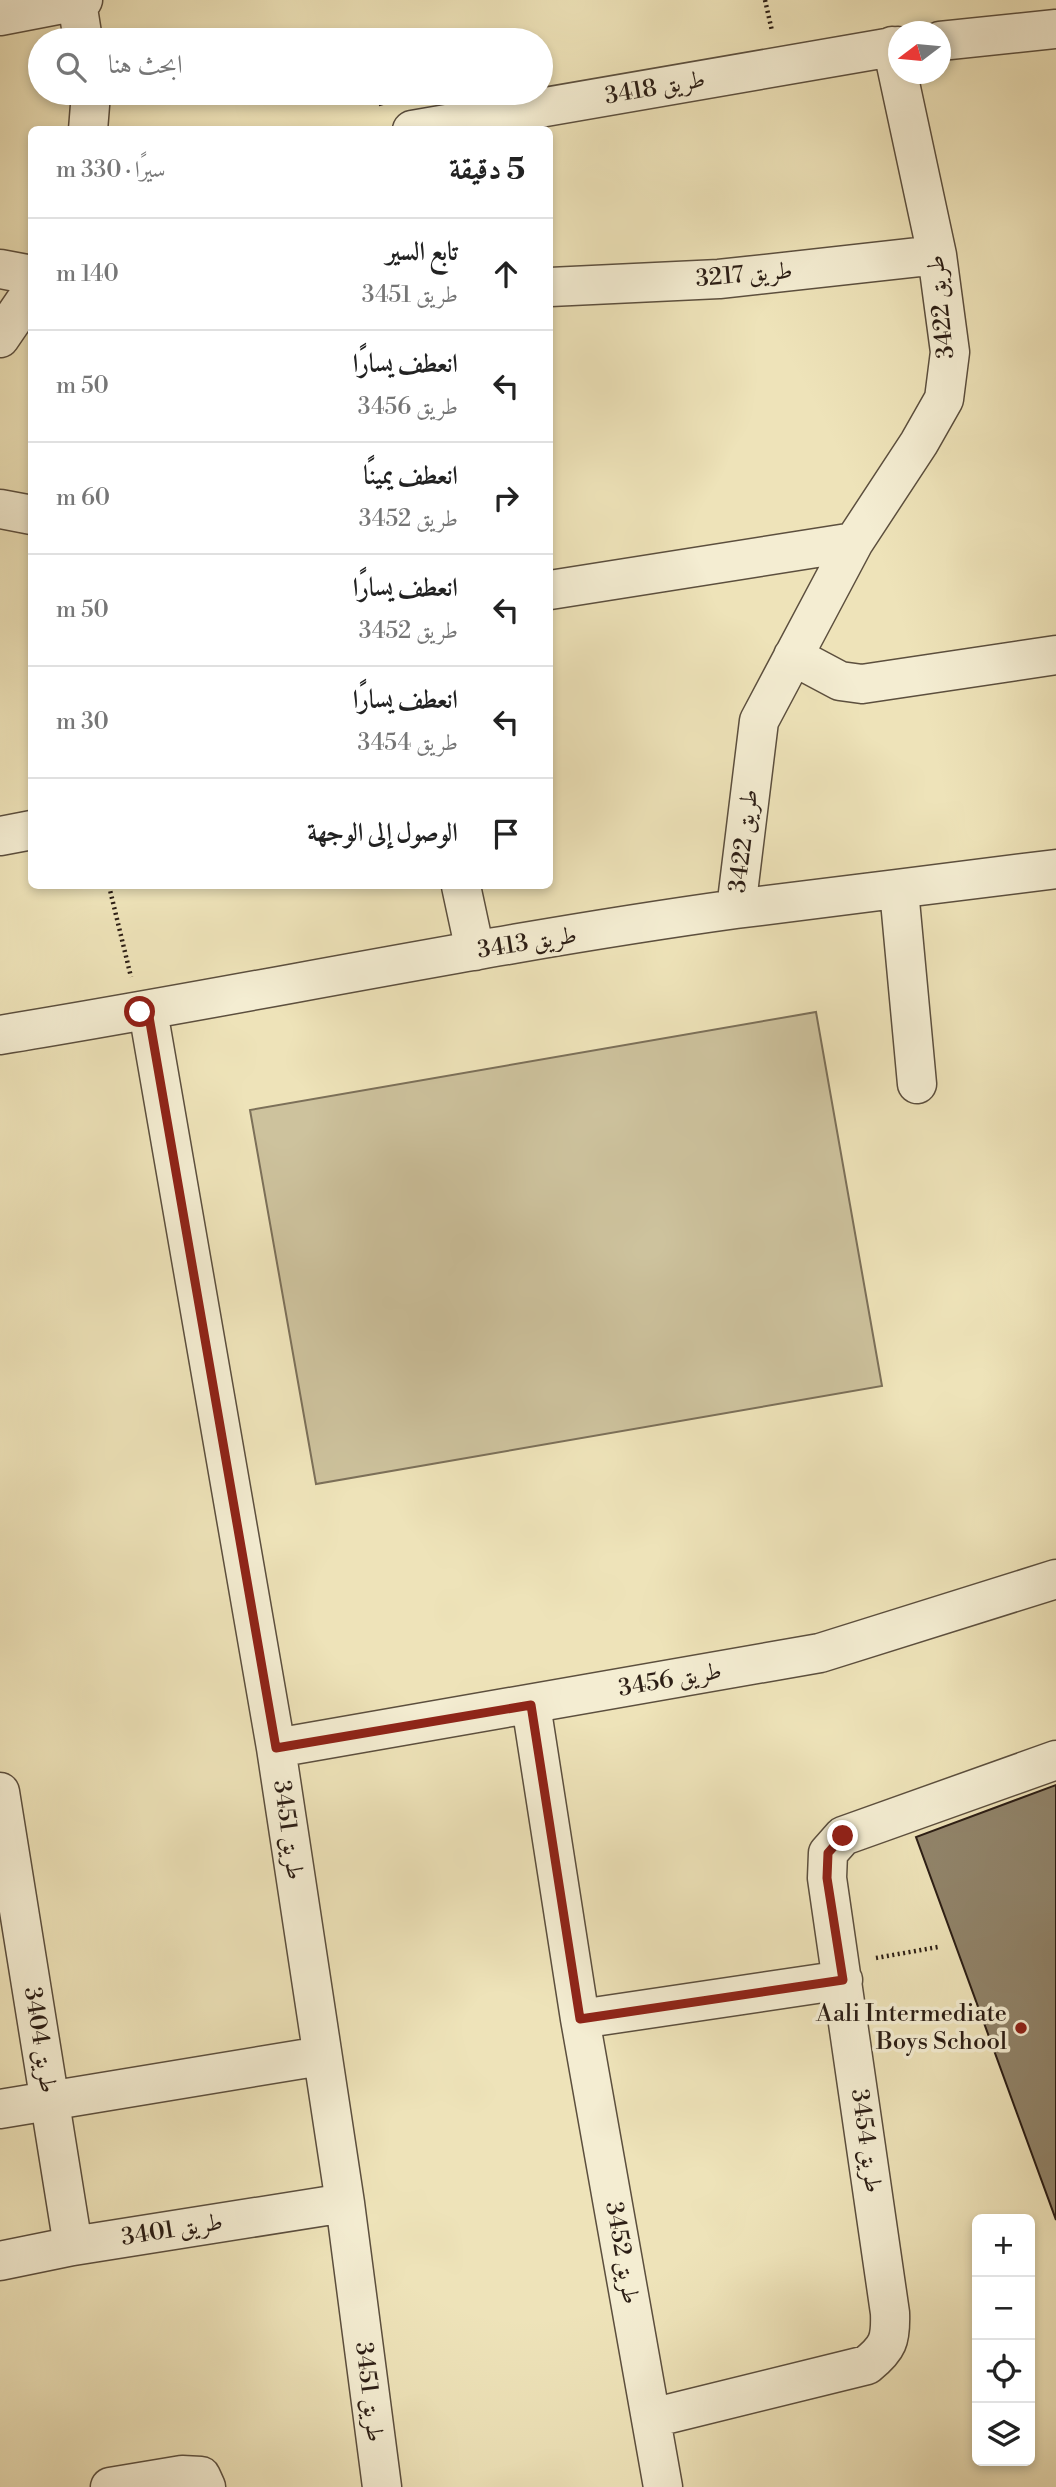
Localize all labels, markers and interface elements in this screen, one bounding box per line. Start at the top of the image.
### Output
north arrow [888,21,951,84]
search box [28,28,553,105]
icon: search [52,48,90,86]
text: ابحث هنا [108,49,183,81]
street label: طريق 3418 [602,64,708,112]
text: 5 دقيقة [449,151,525,189]
text: سيرًا · 330 m [56,156,166,184]
text: تابع السير [386,236,458,268]
street label: طريق 3422 [921,254,961,360]
icon: ahead [487,255,525,293]
street label: طريق 3217 [694,256,794,294]
text: 140 m [56,260,119,288]
text: طريق 3451 [362,281,458,309]
text: انعطف يسارًا [353,348,458,380]
icon: left [487,367,525,405]
text: 50 m [56,372,109,400]
text: طريق 3456 [358,393,458,421]
text: انعطف يمينًا [363,460,458,492]
icon: right [487,479,525,517]
text: 60 m [56,484,110,512]
text: طريق 3452 [359,505,458,533]
text: انعطف يسارًا [353,572,458,604]
icon: left [487,591,525,629]
text: 50 m [56,596,109,624]
text: طريق 3452 [359,617,458,645]
text: انعطف يسارًا [353,684,458,716]
icon: left [487,703,525,741]
text: 30 m [56,708,109,736]
text: طريق 3454 [358,729,458,757]
street label: طريق 3422 [723,787,765,895]
icon: arrive [487,815,525,853]
text: الوصول إلى الوجهة [307,817,458,849]
street label: طريق 3413 [475,920,579,966]
route start [124,996,155,1027]
street label: طريق 3456 [616,1656,724,1704]
street label: طريق 3451 [266,1778,310,1882]
route end [827,1820,858,1851]
street label: طريق 3404 [17,1985,63,2095]
place label: Aali Intermediate Boys School [815,1999,1007,2057]
marker: Aali Intermediate Boys School [1013,2020,1029,2036]
street label: طريق 3454 [844,2087,888,2195]
street label: طريق 3452 [598,2199,646,2307]
street label: طريق 3401 [119,2207,225,2253]
map controls [972,2214,1035,2466]
button: + [972,2214,1035,2277]
button: − [972,2277,1035,2340]
street label: طريق 3451 [348,2340,390,2444]
button: locate [972,2340,1035,2403]
button: layers [972,2403,1035,2466]

